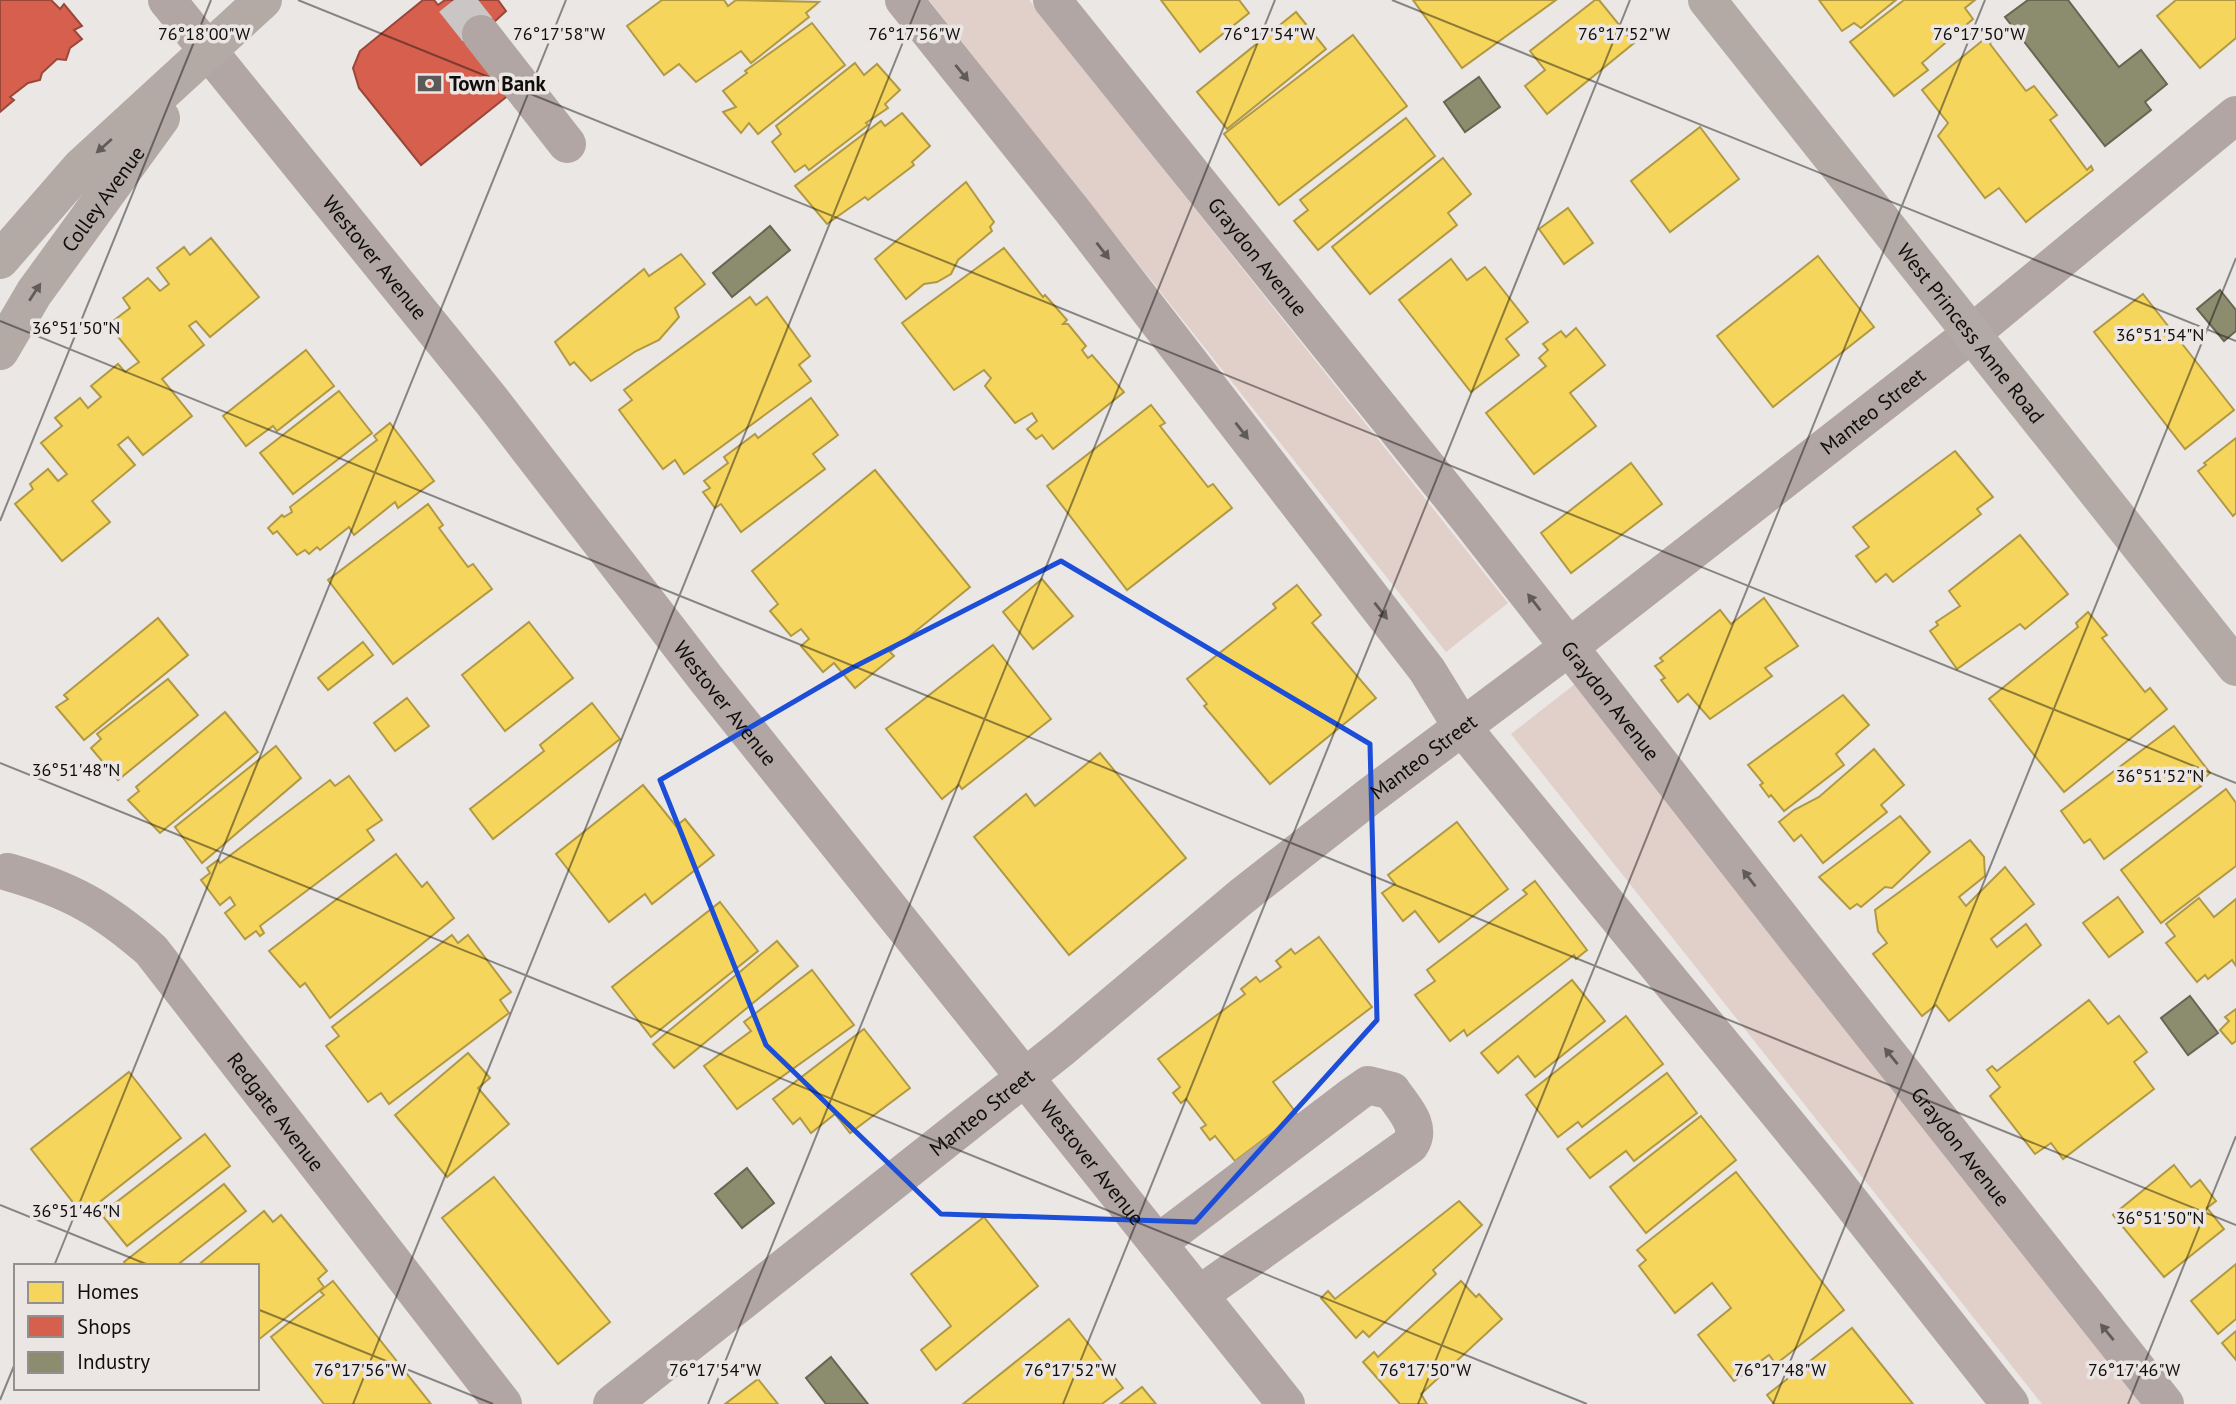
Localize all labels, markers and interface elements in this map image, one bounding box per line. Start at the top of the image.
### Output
text: 76°18'00"W [158,22,250,45]
text: 76°17'58"W [513,22,605,45]
text: 76°17'56"W [868,22,960,45]
text: 76°17'54"W [1223,22,1315,45]
text: 76°17'52"W [1578,22,1670,45]
text: 76°17'50"W [1933,22,2025,45]
one-way arrow [955,63,970,81]
bank icon: Town Bank [415,69,443,97]
place label: Town Bank [449,70,546,97]
one-way arrow [96,138,113,153]
street label: Colley Avenue [55,140,150,257]
street label: Westover Avenue [317,190,434,325]
street label: Graydon Avenue [1202,192,1314,321]
street label: West Princess Anne Road [1891,237,2051,429]
one-way arrow [1096,242,1110,260]
one-way arrow [28,282,41,302]
text: 36°51'50"N [32,316,120,339]
text: 36°51'54"N [2116,323,2204,346]
street label: Manteo Street [1814,361,1931,460]
one-way arrow [1235,422,1249,440]
one-way arrow [1527,594,1542,612]
one-way arrow [1374,602,1389,620]
street label: Westover Avenue [668,635,784,771]
street label: Graydon Avenue [1555,635,1666,766]
street label: Manteo Street [1364,708,1482,805]
text: 36°51'48"N [32,758,120,781]
text: 36°51'52"N [2116,764,2204,787]
one-way arrow [1742,870,1757,888]
street label: Redgate Avenue [222,1047,331,1176]
one-way arrow [1884,1048,1899,1065]
street label: Manteo Street [923,1062,1039,1161]
street label: Graydon Avenue [1906,1081,2017,1211]
street label: Westover Avenue [1035,1094,1151,1230]
text: 36°51'46"N [32,1199,120,1222]
text: 36°51'50"N [2116,1206,2204,1229]
legend [14,1264,259,1390]
text: Homes [77,1278,139,1305]
text: Shops [77,1313,131,1340]
one-way arrow [2100,1323,2115,1340]
text: Industry [77,1348,150,1375]
text: 76°17'56"W [314,1358,406,1381]
text: 76°17'54"W [669,1358,761,1381]
text: 76°17'52"W [1024,1358,1116,1381]
text: 76°17'50"W [1379,1358,1471,1381]
text: 76°17'48"W [1734,1358,1826,1381]
text: 76°17'46"W [2088,1358,2180,1381]

